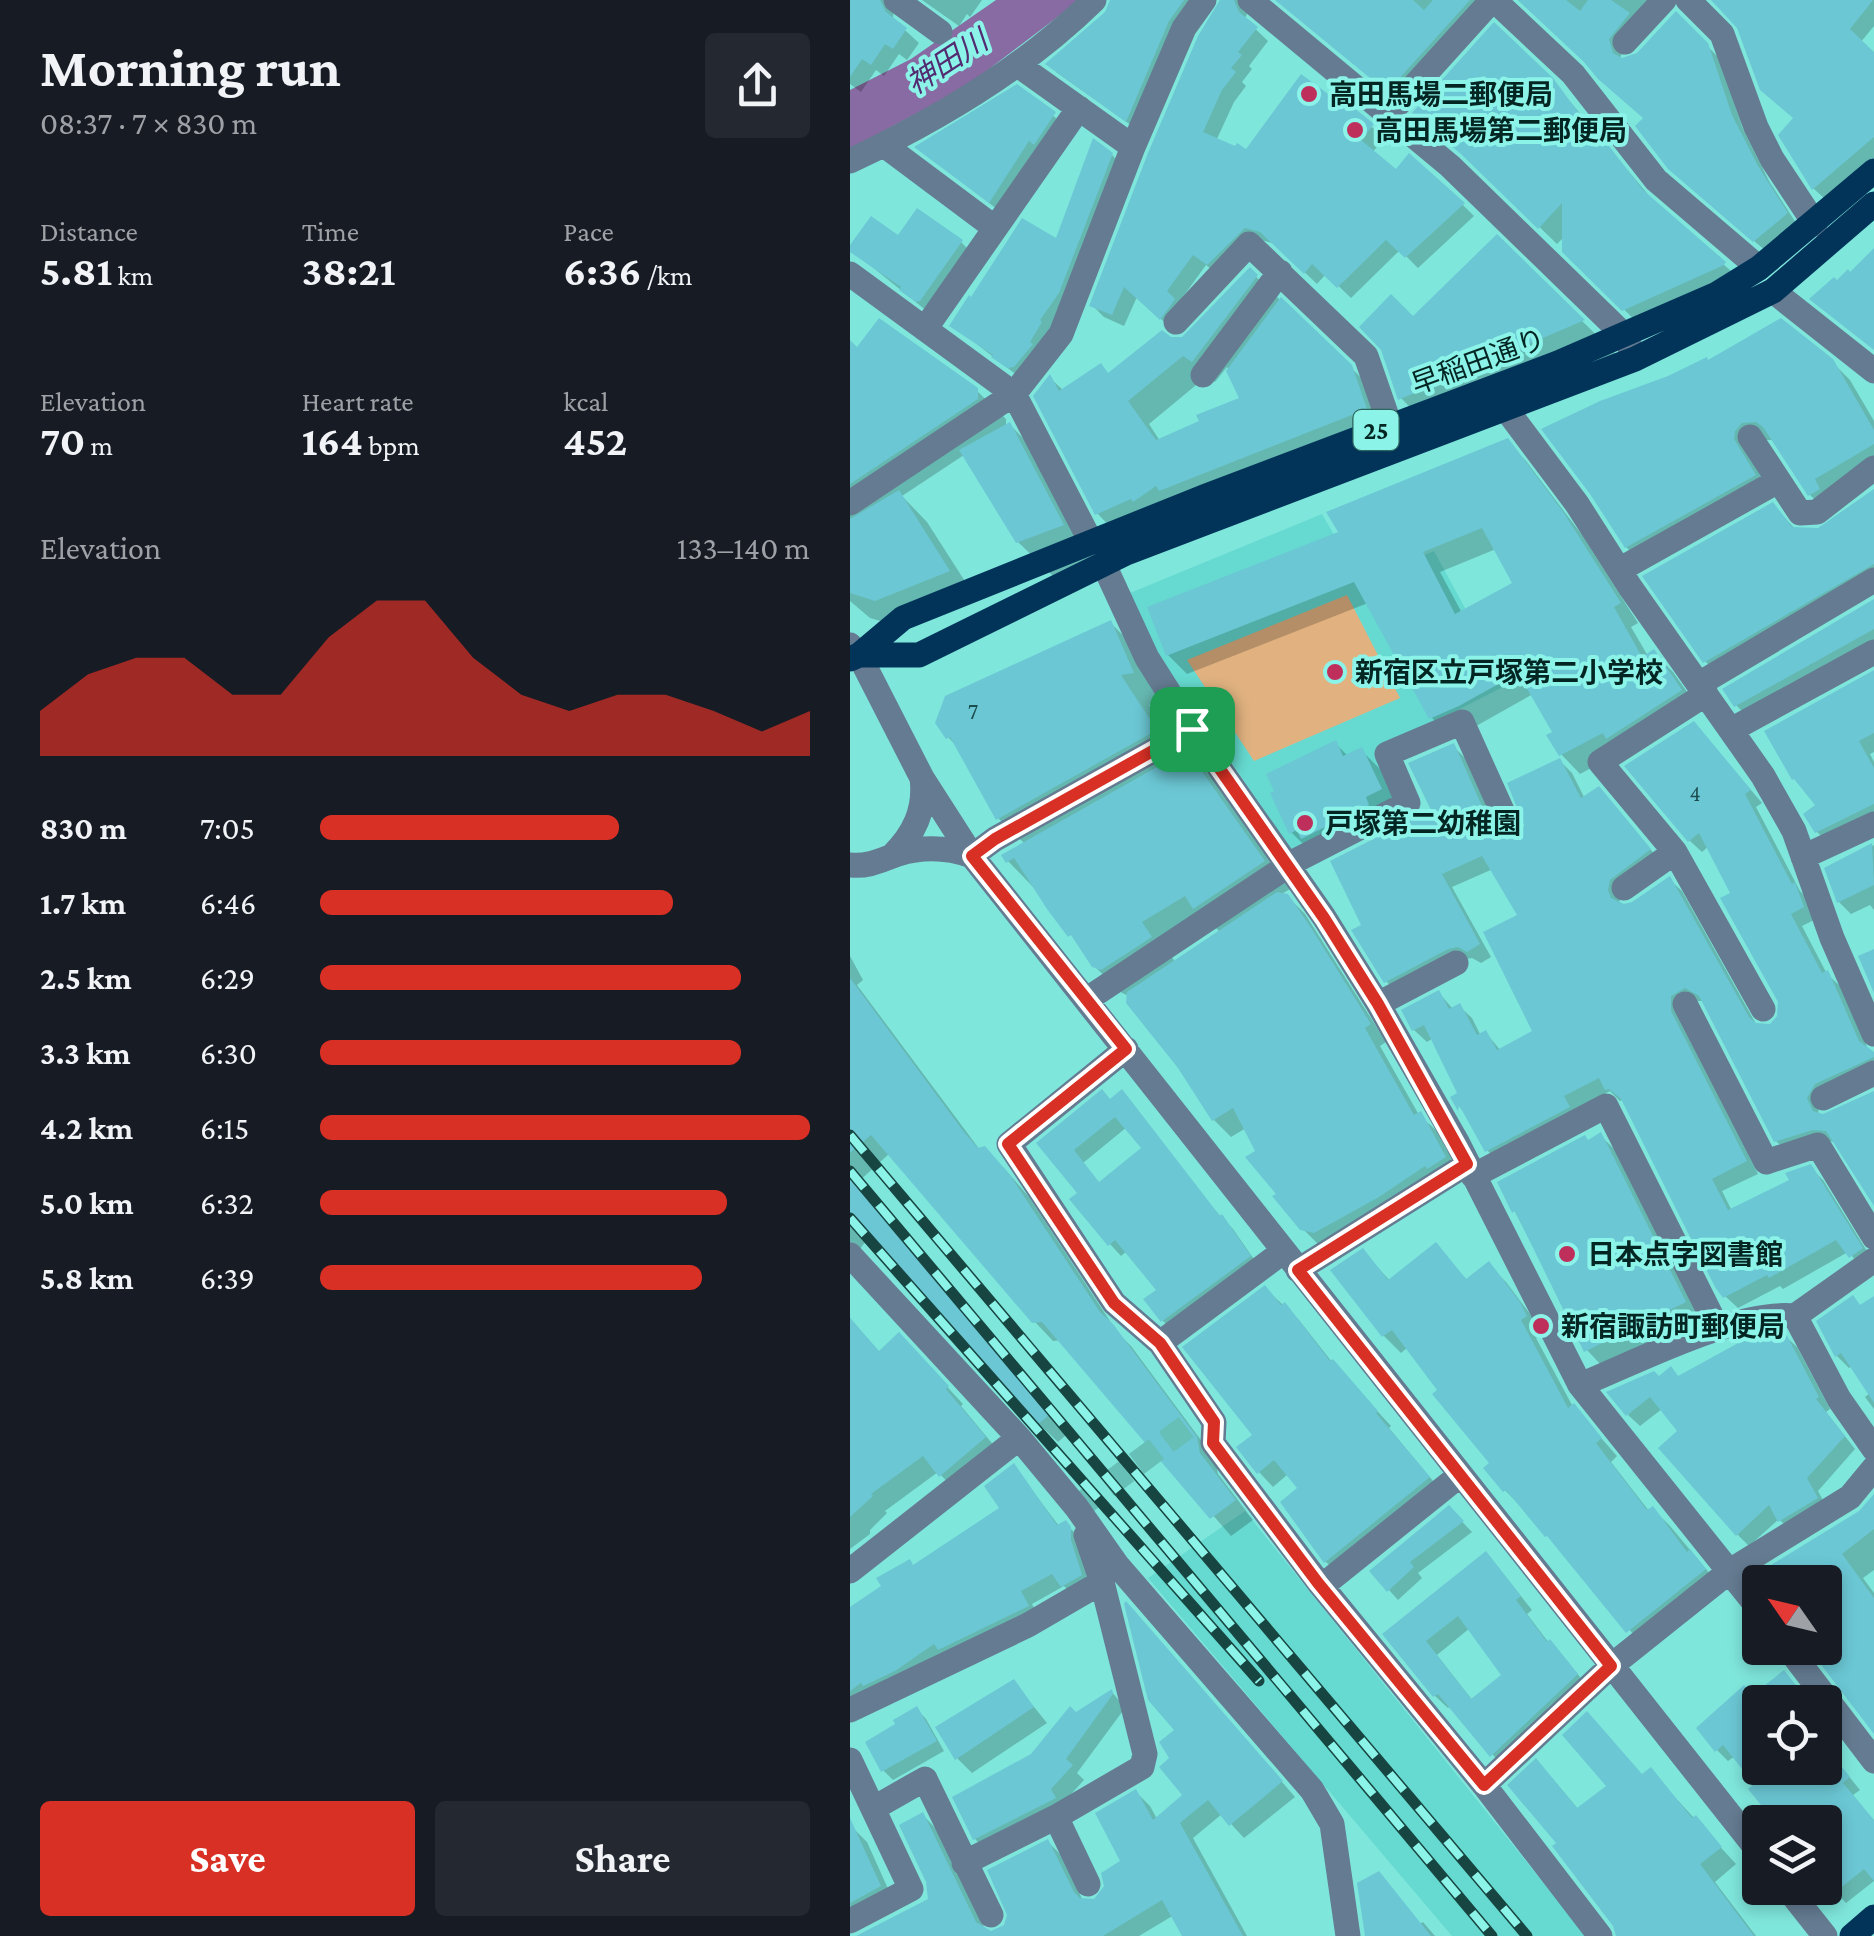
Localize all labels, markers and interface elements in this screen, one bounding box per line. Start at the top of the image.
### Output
water label: 神田川 [900,22,996,100]
button: share [705,33,810,138]
text: Morning run [40,37,341,98]
place label: 高田馬場二郵便局 [1329,79,1553,110]
marker: 高田馬場二郵便局 [1298,83,1320,105]
text: 08:37 · 7 × 830 m [40,105,257,141]
place label: 高田馬場第二郵便局 [1375,115,1627,146]
marker: 高田馬場第二郵便局 [1344,119,1366,141]
text: Distance [40,216,138,247]
text: Time [302,216,359,247]
text: Pace [563,216,614,247]
text: 5.81 [40,247,112,294]
text: 38:21 [302,247,395,294]
text: 6:36 [563,247,641,294]
text: km [112,260,153,291]
text: /km [641,260,693,291]
street label: 早稲田通り [1407,323,1549,400]
text: Elevation [40,386,146,417]
text: Heart rate [302,386,414,417]
text: kcal [563,386,608,417]
road number: 25 [1354,410,1398,450]
text: 70 [40,417,85,464]
text: 164 [302,417,363,464]
text: 452 [563,417,627,464]
text: m [85,430,113,461]
text: bpm [363,430,420,461]
text: Elevation [40,530,161,566]
text: 133–140 m [677,530,810,566]
place label: 新宿区立戸塚第二小学校 [1355,657,1663,688]
marker: 新宿区立戸塚第二小学校 [1324,661,1346,683]
pin [1150,687,1235,772]
house number: 7 [968,699,978,724]
icon: arrive [1165,702,1220,757]
house number: 4 [1689,781,1701,806]
place label: 戸塚第二幼稚園 [1325,808,1521,839]
text: 830 m [40,810,127,846]
text: 7:05 [200,810,255,846]
marker: 戸塚第二幼稚園 [1294,812,1316,834]
text: 1.7 km [40,885,126,921]
text: 6:46 [200,885,256,921]
text: 2.5 km [40,960,132,996]
text: 6:29 [200,960,255,996]
text: 3.3 km [40,1035,131,1071]
text: 6:30 [200,1035,257,1071]
text: 4.2 km [40,1110,133,1146]
text: 6:15 [200,1110,249,1146]
text: 5.0 km [40,1185,134,1221]
text: 6:32 [200,1185,254,1221]
place label: 日本点字図書館 [1587,1239,1783,1270]
marker: 日本点字図書館 [1556,1243,1578,1265]
text: 5.8 km [40,1260,134,1296]
text: 6:39 [200,1260,255,1296]
place label: 新宿諏訪町郵便局 [1561,1311,1785,1342]
marker: 新宿諏訪町郵便局 [1530,1315,1552,1337]
north arrow [1742,1565,1842,1665]
map controls [1742,1565,1842,1905]
button: locate [1742,1685,1842,1785]
button: Save [40,1801,415,1916]
button: Share [435,1801,810,1916]
button: layers [1742,1805,1842,1905]

